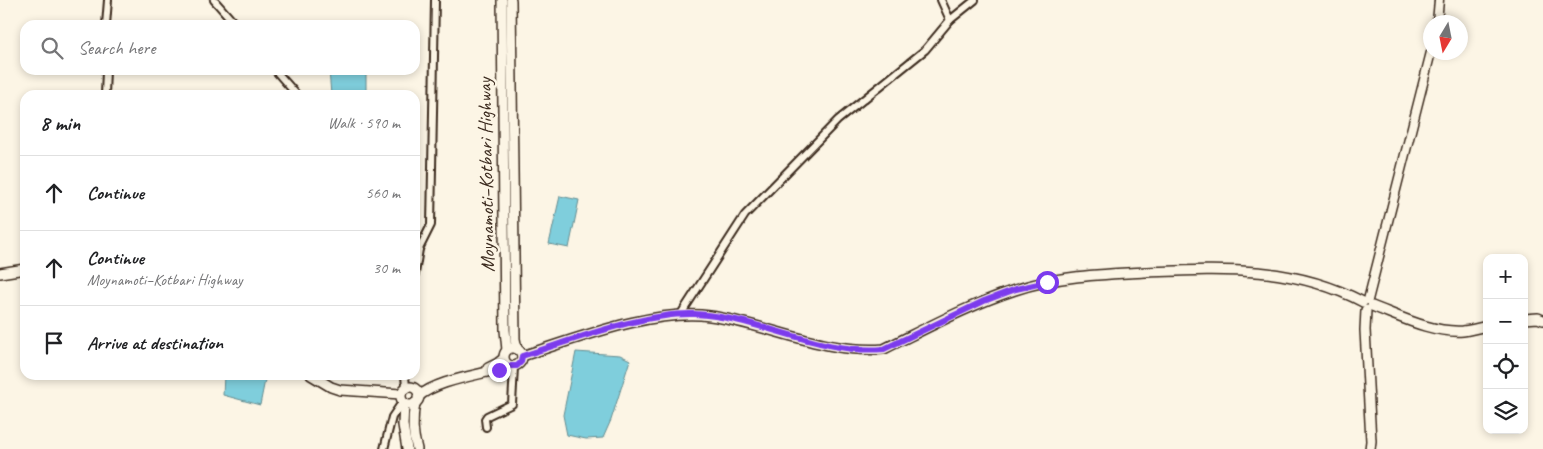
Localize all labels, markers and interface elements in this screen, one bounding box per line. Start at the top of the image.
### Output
north arrow [1423,15,1468,60]
search box [20,20,420,75]
icon: search [38,34,66,62]
text: Search here [78,36,155,60]
street label: Moynamoti–Kotbari Highway [472,75,500,272]
text: 8 min [40,110,80,136]
text: Walk · 590 m [328,113,400,133]
icon: ahead [40,179,68,207]
text: Continue [87,181,144,205]
text: 560 m [366,183,400,203]
text: Continue [87,246,144,270]
icon: ahead [40,254,68,282]
map controls [1483,254,1528,434]
button: + [1483,254,1528,299]
text: 30 m [373,258,400,278]
text: Moynamoti–Kotbari Highway [87,270,243,290]
route start [1036,271,1059,294]
button: − [1483,299,1528,344]
icon: arrive [40,329,68,357]
text: Arrive at destination [87,331,223,355]
button: locate [1483,344,1528,389]
route end [488,359,511,382]
button: layers [1483,389,1528,434]

